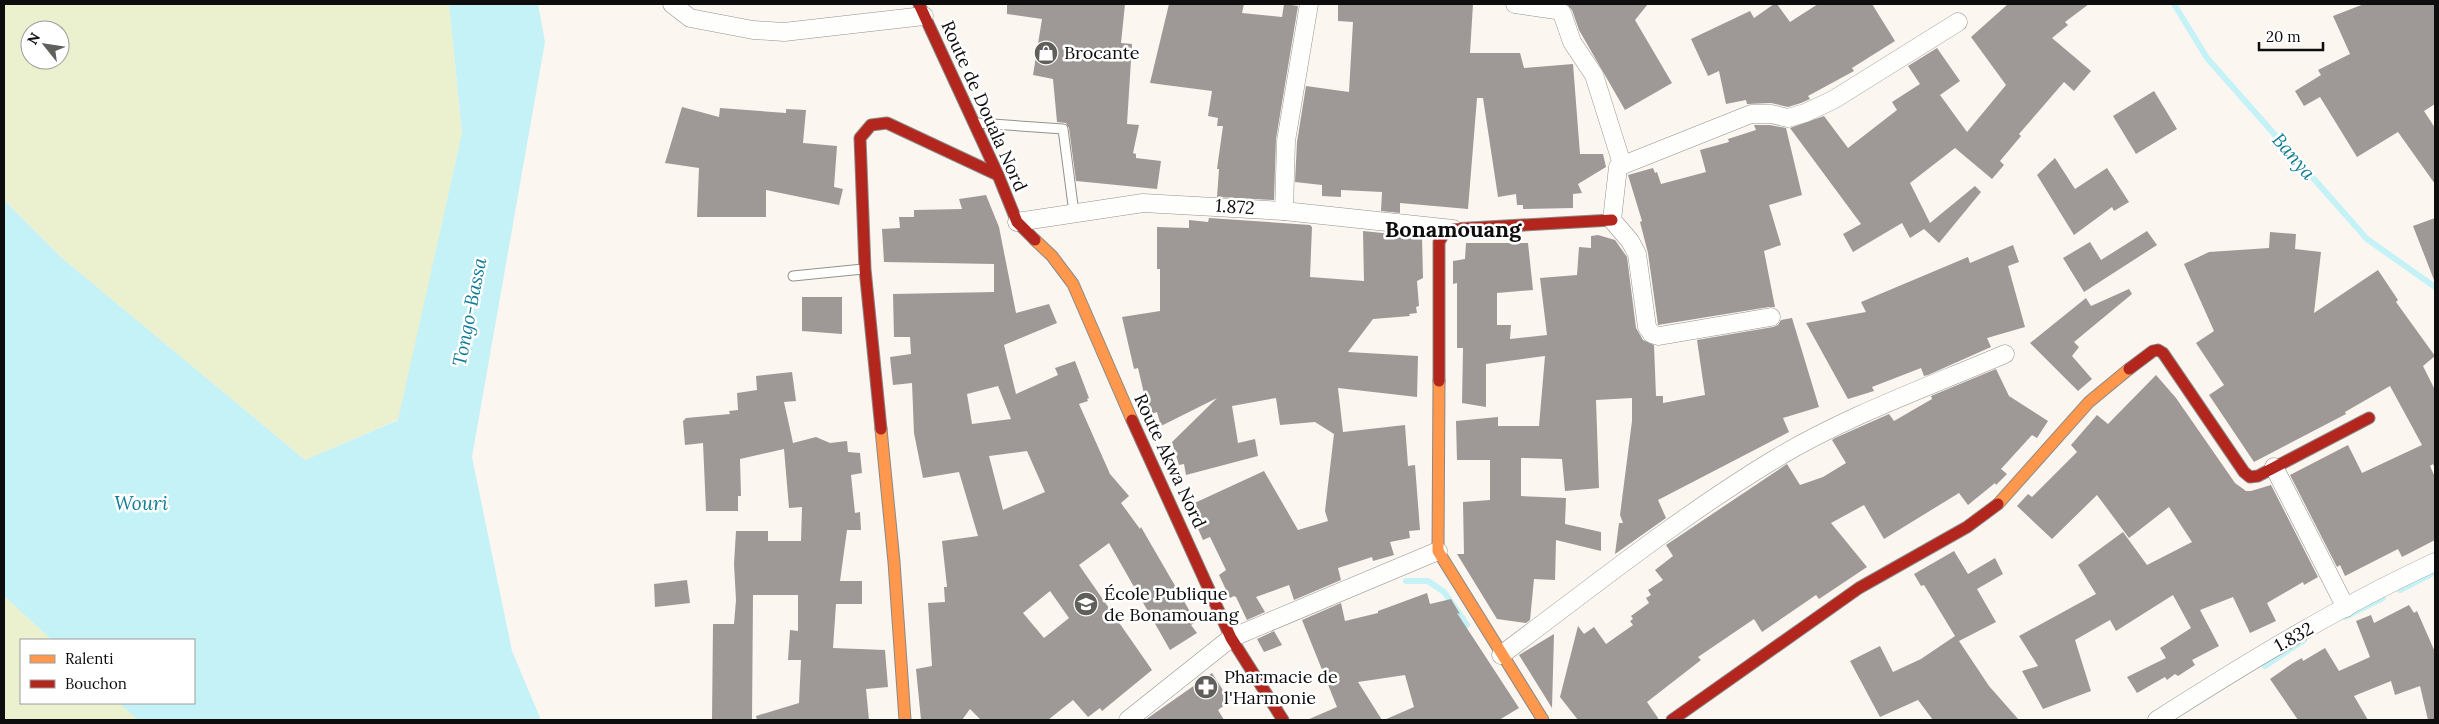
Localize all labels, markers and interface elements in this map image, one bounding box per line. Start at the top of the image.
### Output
street label: Route de Douala Nord [936,17,1033,195]
north arrow [20,20,70,70]
scale bar [2259,20,2323,52]
text: 20 m [2266,27,2301,46]
text: N [23,29,44,48]
shop icon: Brocante [1033,40,1059,66]
place label: Brocante [1064,41,1140,64]
water label: Banya [2267,128,2321,185]
street label: 1.872 [1215,194,1255,219]
district label: Bonamouang [1385,215,1522,243]
water label: Tongo-Bassa [447,255,491,368]
street label: Route Akwa Nord [1129,390,1212,532]
water label: Wouri [114,491,168,515]
place label: École Publique de Bonamouang [1104,582,1240,626]
school or university icon: École Publique de Bonamouang [1073,591,1099,617]
street label: 1.832 [2270,617,2317,657]
legend [20,639,195,704]
text: Ralenti [65,649,113,668]
place label: Pharmacie de l'Harmonie [1224,665,1338,709]
text: Bouchon [65,674,127,693]
pharmacy icon: Pharmacie de l'Harmonie [1193,674,1219,700]

